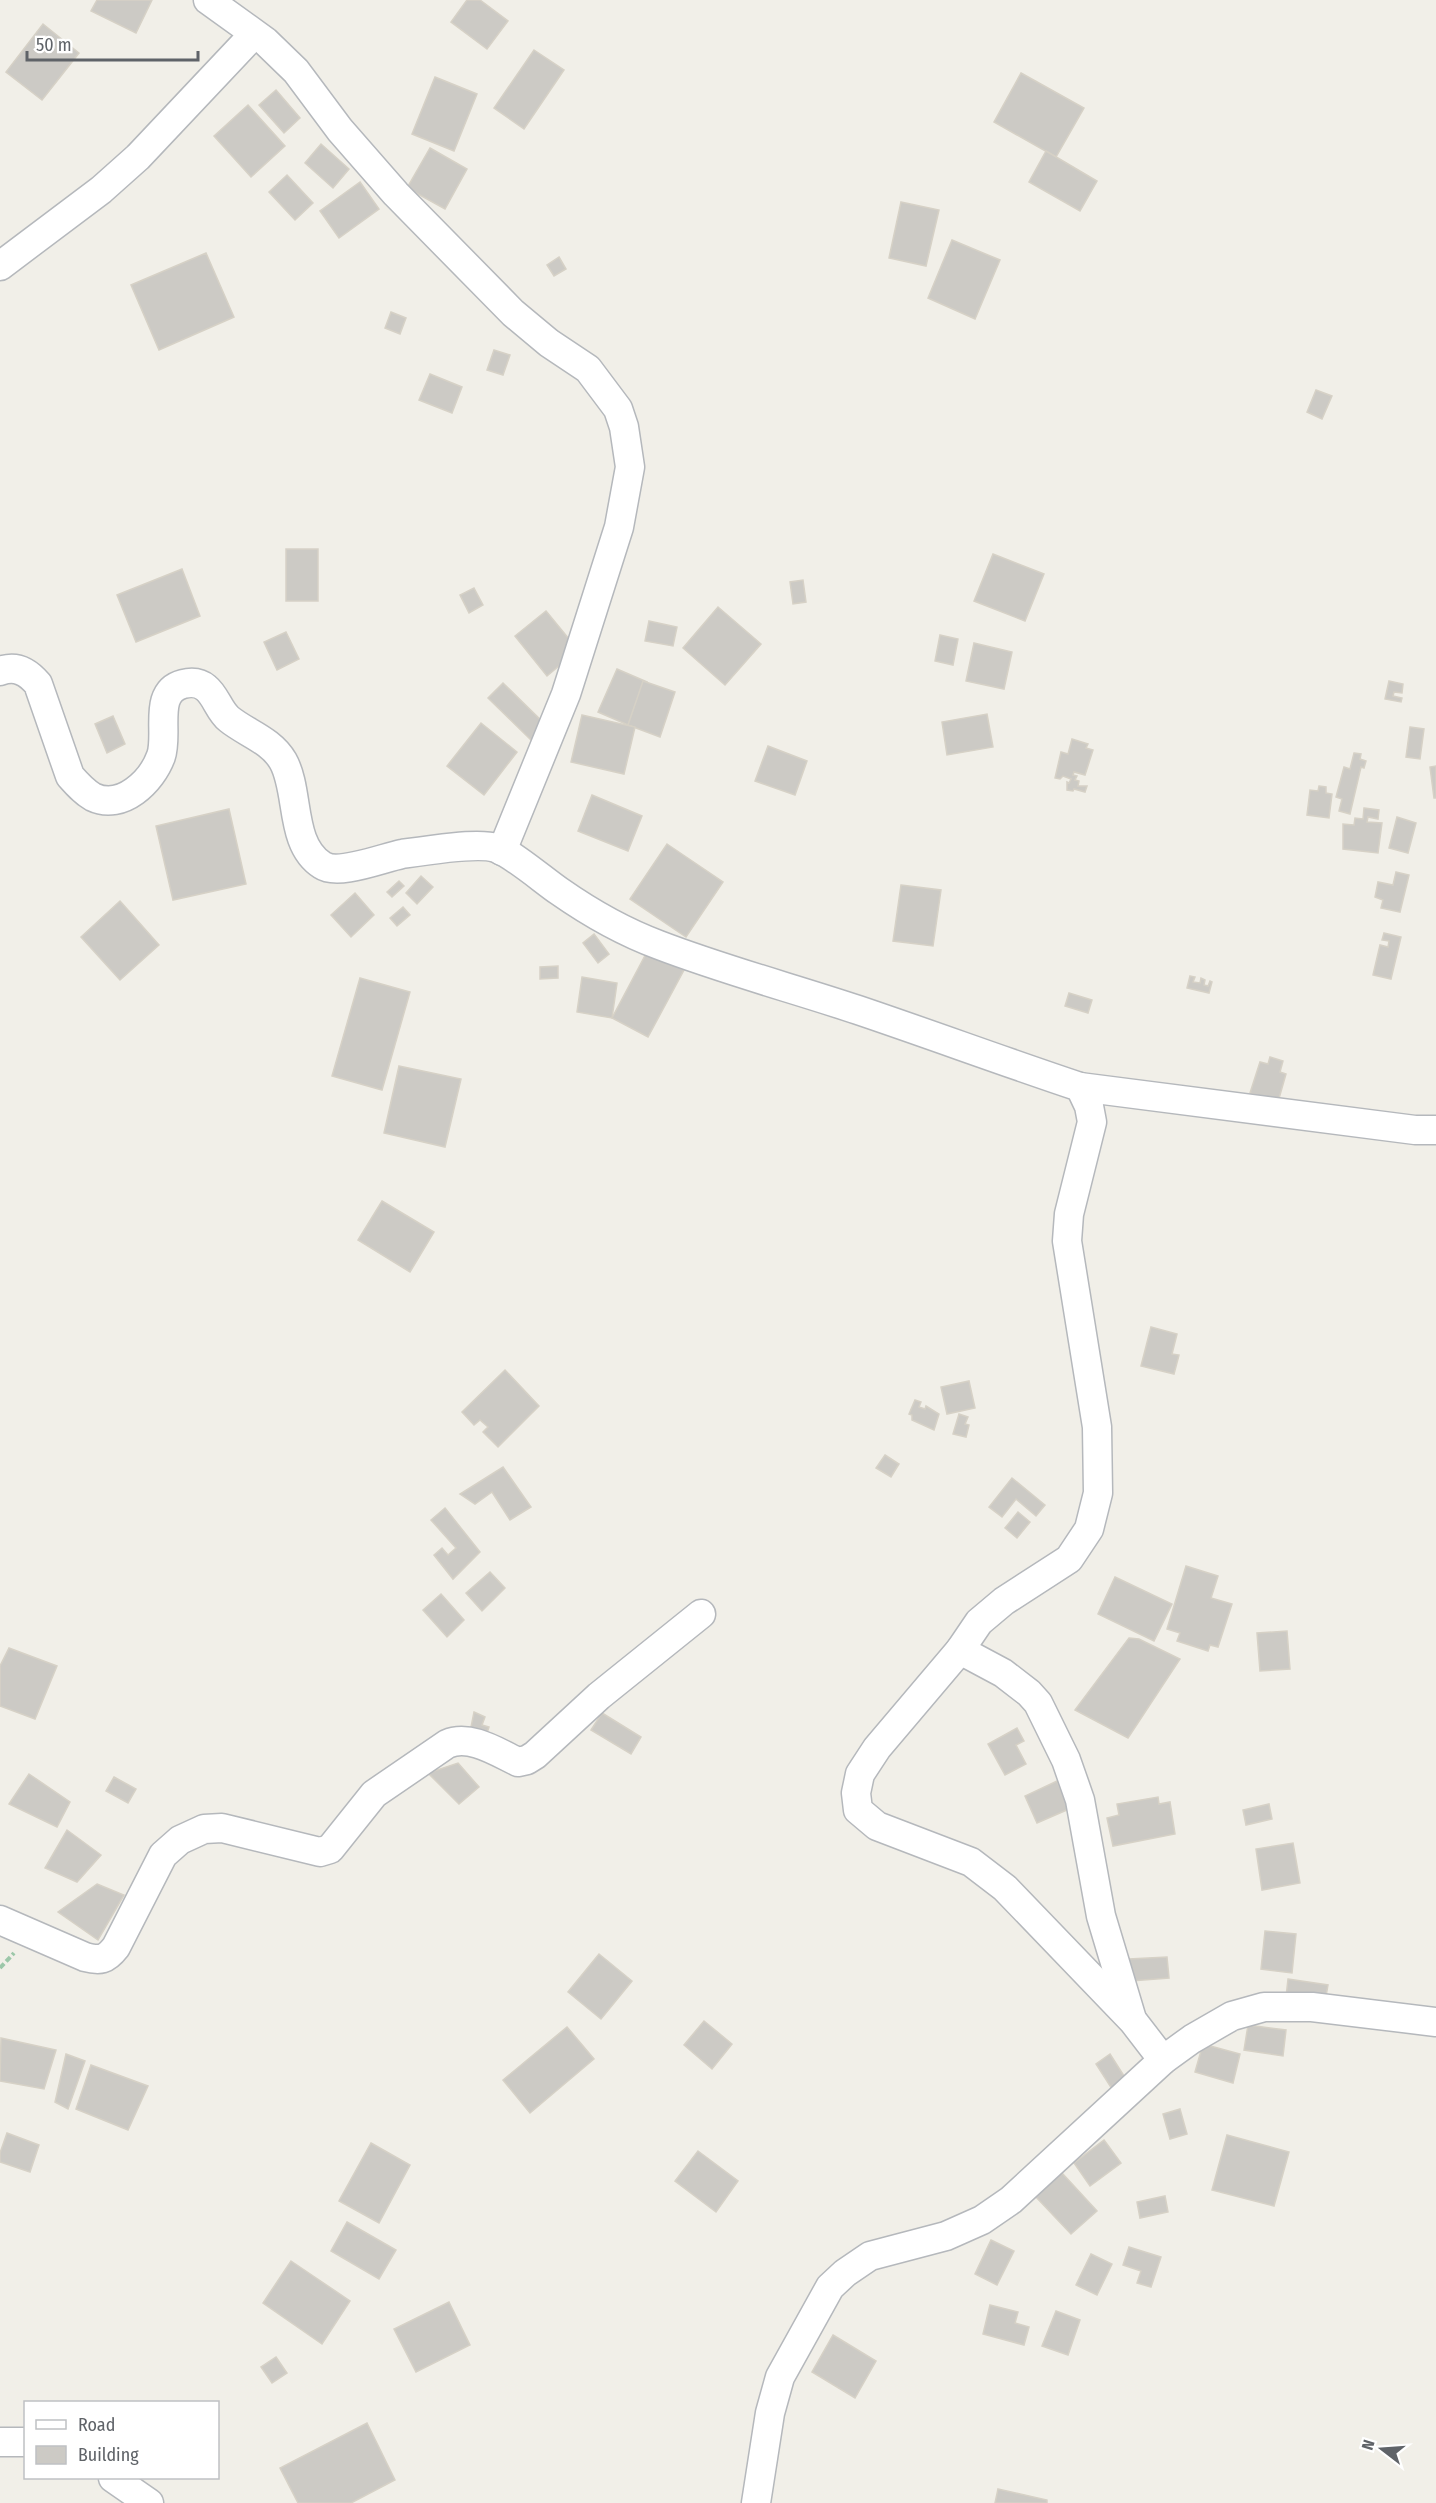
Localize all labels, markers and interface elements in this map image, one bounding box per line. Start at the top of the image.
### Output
scale bar [27,24,198,62]
text: 50 m [36,34,72,56]
legend [24,2401,219,2479]
text: Road [78,2414,115,2436]
north arrow [1352,2419,1412,2479]
text: N [1358,2437,1379,2452]
text: Building [78,2444,139,2466]

